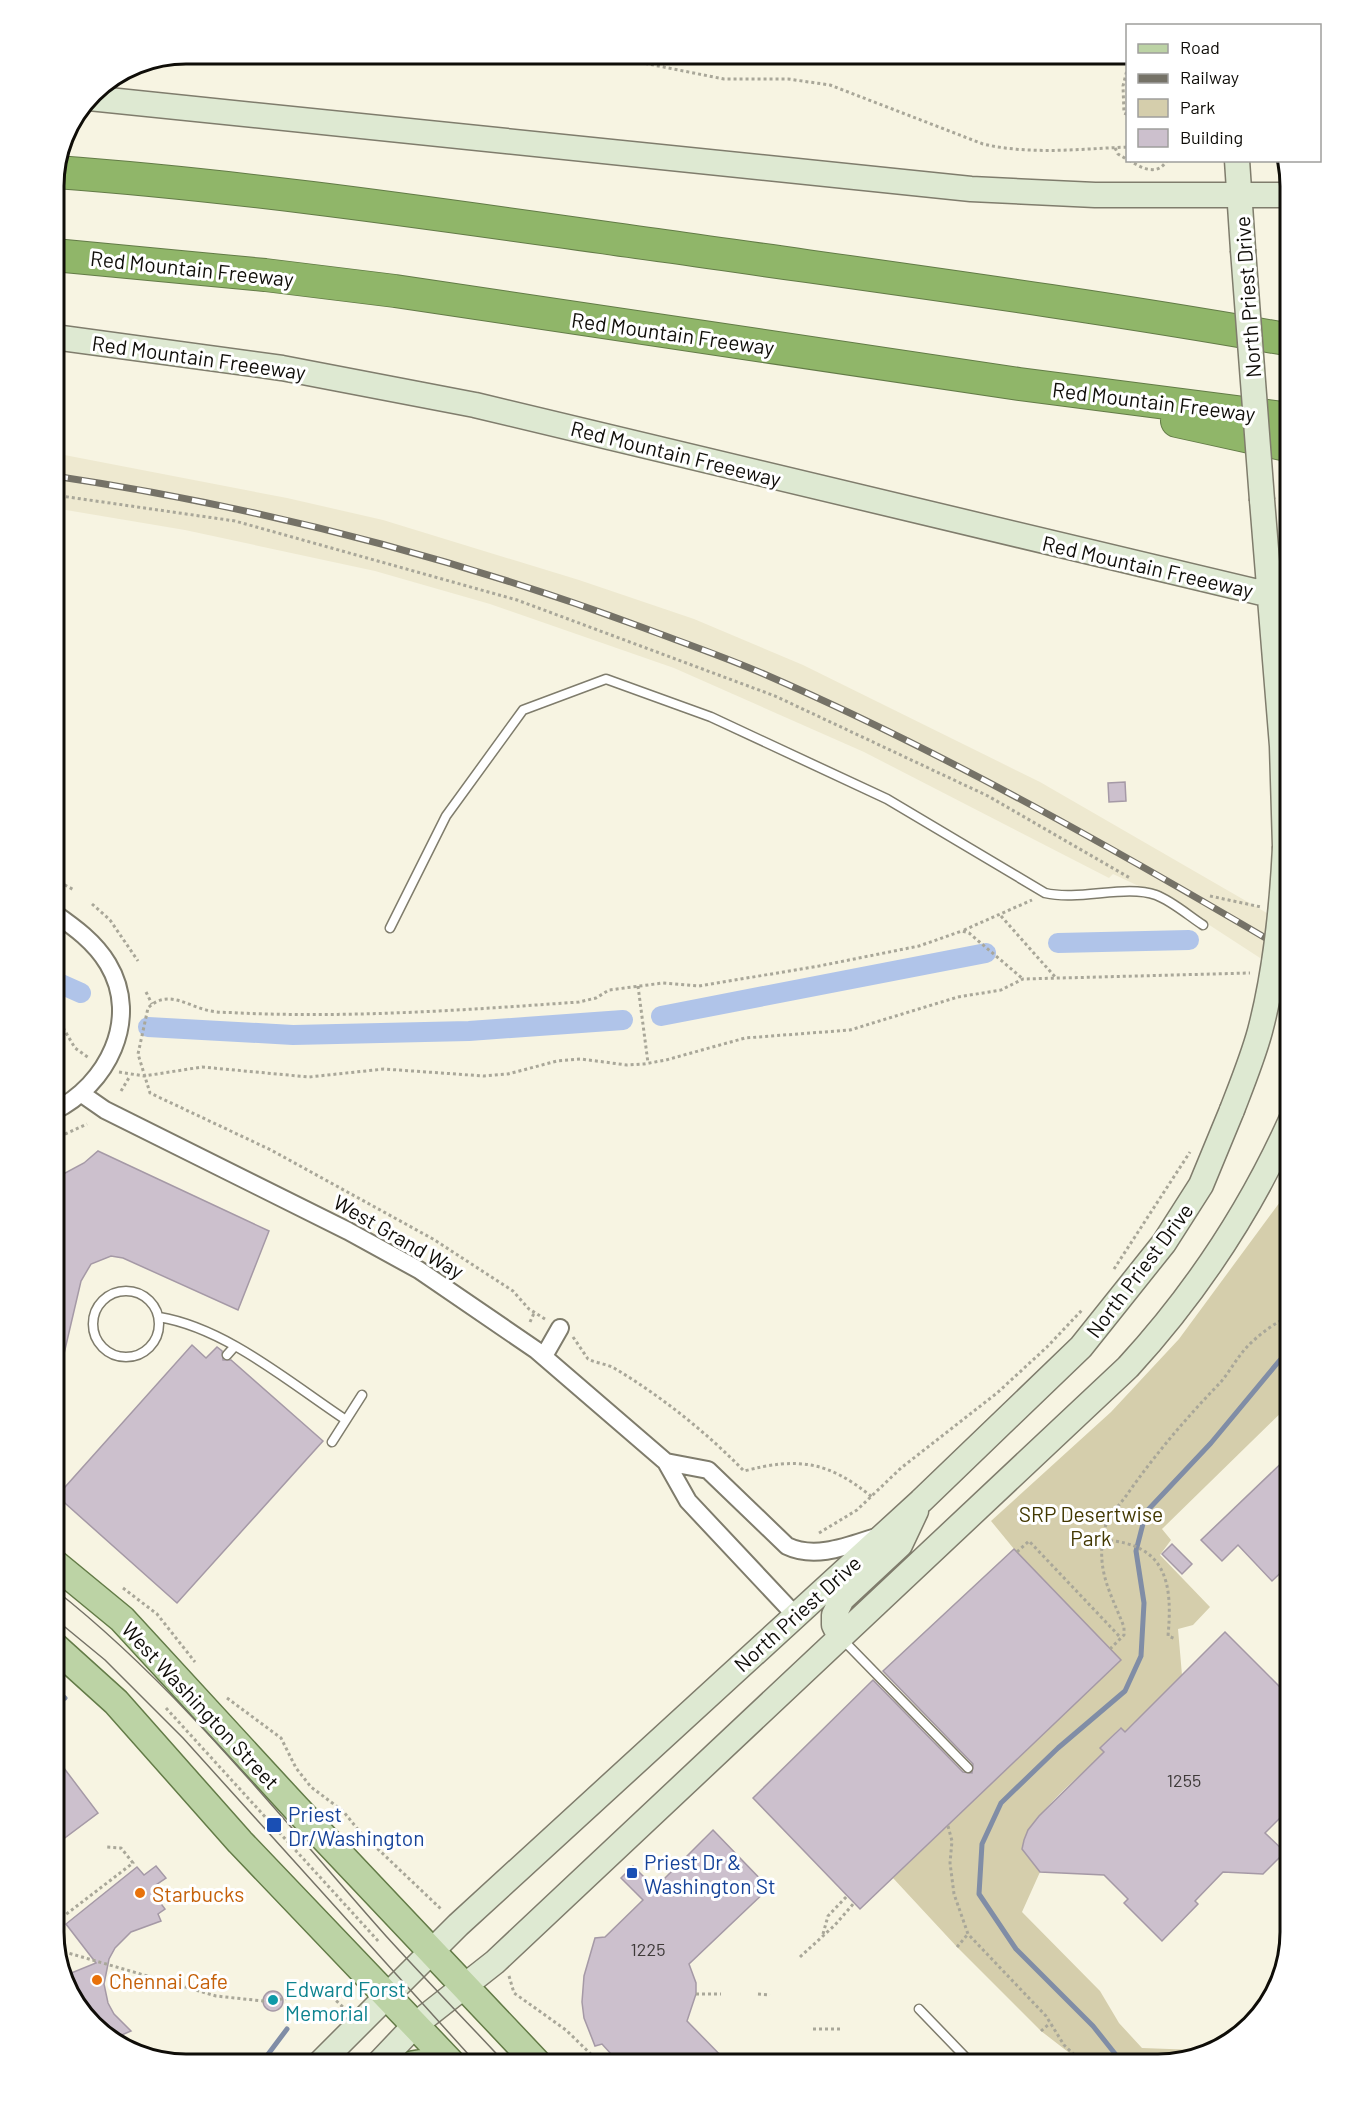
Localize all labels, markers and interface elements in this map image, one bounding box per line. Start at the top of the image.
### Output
legend [1126,24,1321,162]
text: Road [1180,36,1220,58]
text: Railway [1180,66,1239,88]
text: Park [1180,96,1215,118]
text: Building [1180,126,1243,148]
street label: North Priest Drive [1229,215,1265,379]
street label: Red Mountain Freeway [89,245,295,291]
street label: Red Mountain Freeway [570,306,776,360]
street label: Red Mountain Freeeway [90,330,308,384]
street label: Red Mountain Freeway [1051,376,1257,426]
street label: Red Mountain Freeeway [568,415,784,491]
street label: Red Mountain Freeeway [1040,530,1256,603]
street label: West Grand Way [329,1189,469,1284]
street label: North Priest Drive [1080,1198,1198,1342]
park label: SRP Desertwise Park [1019,1501,1163,1550]
street label: North Priest Drive [728,1550,866,1676]
street label: West Washington Street [117,1616,285,1794]
house number: 1255 [1167,1769,1201,1791]
place label: Priest Dr/Washington [288,1801,425,1850]
marker: Priest Dr/Washington [265,1816,283,1834]
place label: Priest Dr & Washington St [644,1849,776,1898]
marker: Priest Dr & Washington St [625,1866,639,1880]
place label: Starbucks [152,1881,244,1906]
marker: Starbucks [133,1886,147,1900]
house number: 1225 [631,1938,665,1960]
place label: Chennai Cafe [109,1968,228,1993]
marker: Chennai Cafe [90,1973,104,1987]
place label: Edward Forst Memorial [285,1976,406,2025]
marker: Edward Forst Memorial [266,1993,280,2007]

